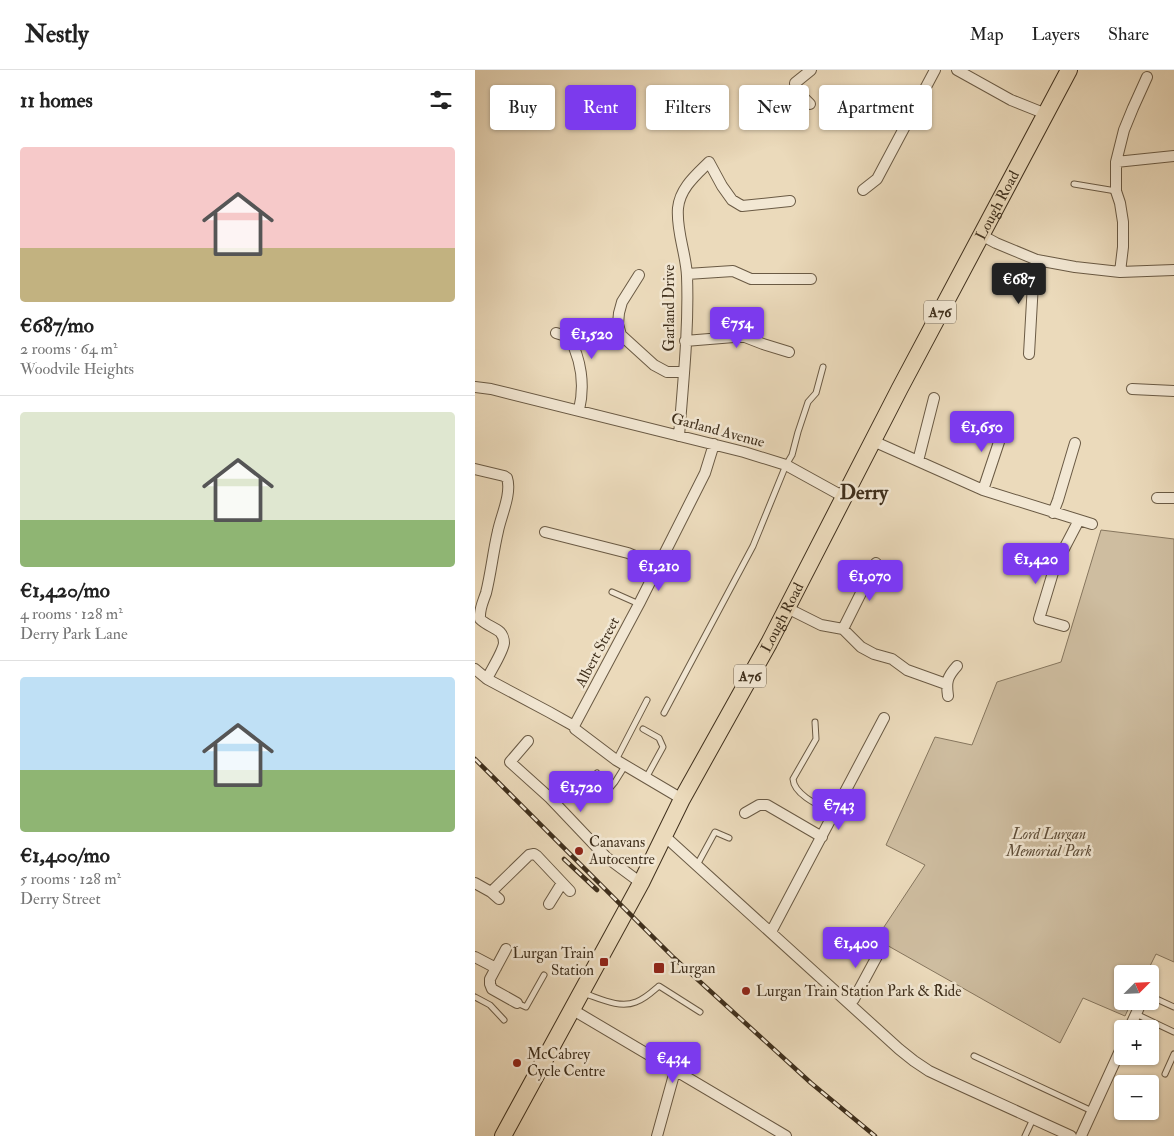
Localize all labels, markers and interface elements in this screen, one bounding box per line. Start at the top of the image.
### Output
text: Nestly [25,19,89,50]
text: Map [970,23,1004,46]
text: Layers [1032,23,1080,46]
text: Share [1108,23,1149,46]
chip: Buy [490,85,555,130]
chip: Rent [565,85,636,130]
chip: Filters [646,85,729,130]
chip: New [739,85,809,130]
chip: Apartment [819,85,932,130]
icon: filters [427,86,455,114]
text: 11 homes [20,87,93,114]
street label: Lough Road [971,167,1024,243]
icon: home [193,179,283,269]
pin: €687 [989,262,1049,305]
street label: Garland Drive [660,265,679,351]
text: €687 [1003,269,1035,289]
road number: A76 [924,300,956,323]
pin: €754 [707,306,767,349]
text: €687/mo [20,312,94,339]
text: €754 [721,313,753,333]
pin: €1,520 [551,318,633,360]
text: €1,520 [571,324,613,344]
text: 2 rooms · 64 m² [20,339,118,359]
text: Woodvile Heights [20,359,134,379]
street label: Garland Avenue [669,409,767,452]
pin: €1,650 [941,410,1023,453]
text: €1,650 [961,417,1003,437]
icon: home [193,445,283,535]
district label: Derry [840,480,889,506]
pin: €1,420 [995,542,1077,585]
text: €1,420 [1014,549,1058,569]
pin: €1,210 [618,550,700,592]
text: €1,210 [639,556,679,576]
pin: €1,070 [829,560,911,602]
text: €1,070 [849,566,891,586]
text: €1,420/mo [20,577,110,604]
street label: Lough Road [757,579,809,656]
text: 4 rooms · 128 m² [20,604,123,624]
street label: Albert Street [571,614,624,691]
text: Derry Park Lane [20,624,128,644]
road number: A76 [734,664,766,688]
icon: home [193,710,283,800]
pin: €1,720 [540,770,622,813]
text: €1,720 [560,777,602,797]
pin: €743 [809,788,869,831]
text: €743 [823,795,855,815]
park label: Lord Lurgan Memorial Park [1005,825,1092,861]
place label: Canavans Autocentre [588,833,655,869]
text: €1,400/mo [20,842,110,869]
marker: Canavans Autocentre [573,845,585,857]
text: 5 rooms · 128 m² [20,869,121,889]
text: Derry Street [20,889,101,909]
pin: €1,400 [815,926,897,969]
text: €1,400 [834,933,878,953]
place label: Lurgan Train Station [512,944,594,980]
marker: Lurgan Train Station [598,956,610,968]
place label: Lurgan [670,959,716,978]
marker: Lurgan [652,961,666,975]
north arrow [1114,965,1159,1010]
map controls [1114,965,1159,1120]
place label: Lurgan Train Station Park & Ride [756,982,962,1001]
marker: Lurgan Train Station Park & Ride [740,985,752,997]
button: + [1114,1020,1159,1065]
pin: €434 [643,1042,703,1084]
place label: McCabrey Cycle Centre [527,1045,605,1081]
text: €434 [657,1048,689,1068]
marker: McCabrey Cycle Centre [511,1057,523,1069]
button: − [1114,1075,1159,1120]

